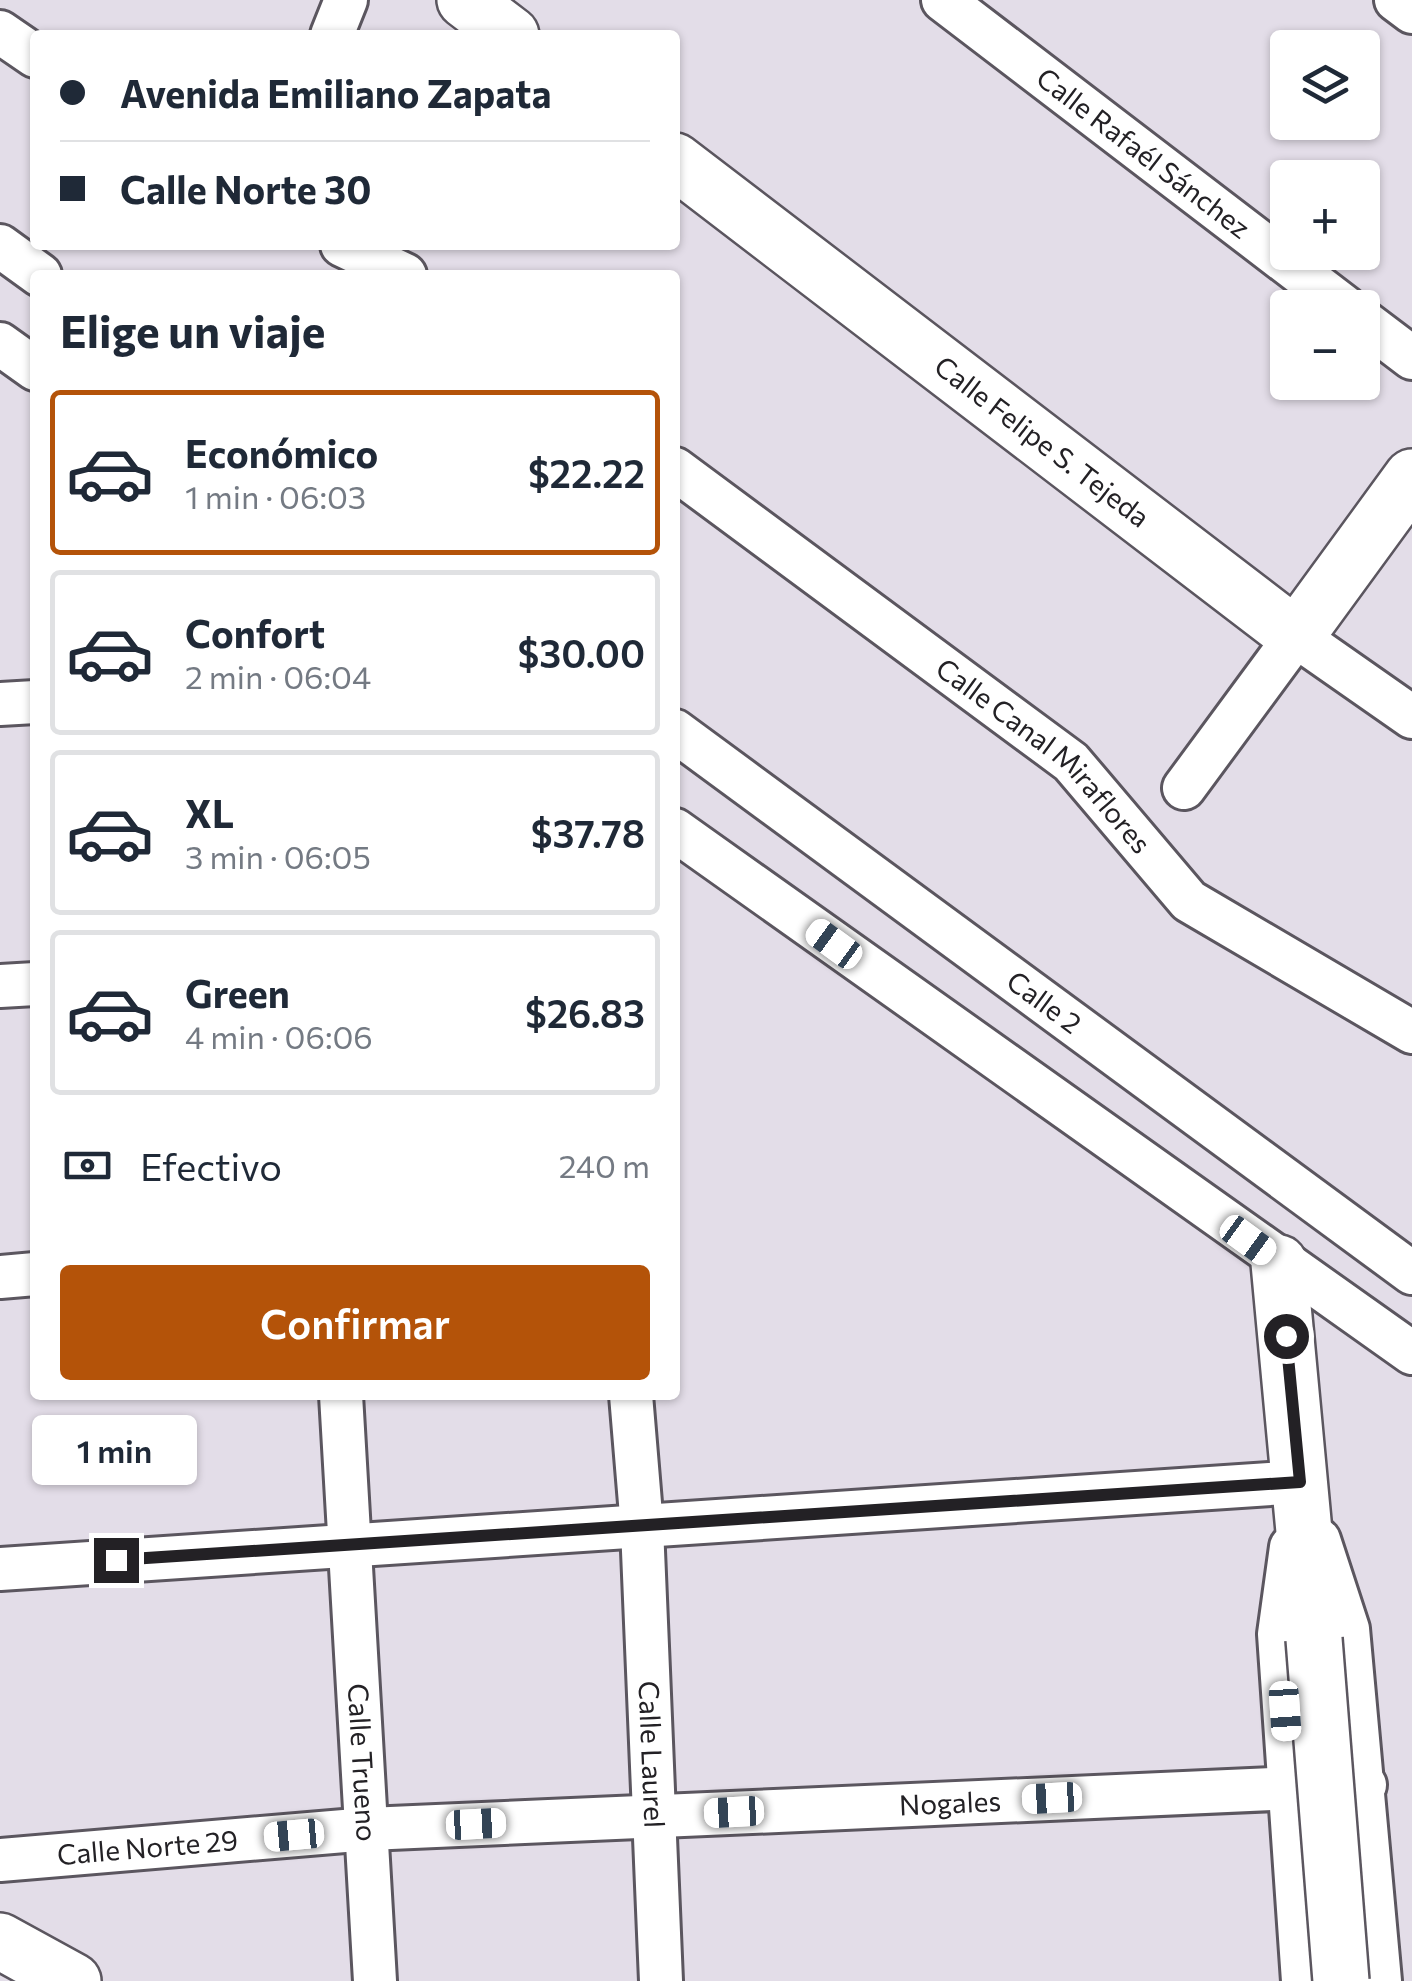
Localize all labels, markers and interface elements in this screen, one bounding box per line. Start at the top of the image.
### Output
map controls [1270,30,1380,400]
button: layers [1270,30,1380,140]
street label: Calle Rafaél Sánchez [1030,60,1257,245]
text: Avenida Emiliano Zapata [120,69,551,116]
button: + [1270,160,1380,270]
text: Calle Norte 30 [120,165,371,212]
button: − [1270,290,1380,400]
text: Elige un viaje [60,302,325,357]
street label: Calle Felipe S. Tejeda [928,348,1157,534]
icon: car [65,428,155,518]
text: Económico [185,429,378,476]
text: $22.22 [528,449,645,496]
text: 1 min · 06:03 [185,476,366,516]
icon: car [65,608,155,698]
text: Confort [185,609,325,656]
text: $30.00 [518,629,645,676]
street label: Calle Canal Miraflores [930,650,1159,860]
text: 2 min · 06:04 [185,656,371,696]
icon: car [65,788,155,878]
text: XL [185,789,234,836]
text: $37.78 [531,809,645,856]
text: 3 min · 06:05 [185,836,371,876]
car [801,914,867,974]
street label: Calle 2 [1001,963,1088,1040]
icon: car [65,968,155,1058]
text: Green [185,969,290,1016]
text: $26.83 [525,989,645,1036]
text: 4 min · 06:06 [185,1016,373,1056]
icon: cash [60,1138,115,1193]
text: Efectivo [140,1142,282,1189]
text: 240 m [559,1145,650,1185]
car [1215,1210,1281,1270]
button: Confirmar [60,1265,650,1380]
route start [1264,1314,1309,1359]
callout: 1 min [34,1415,198,1485]
text: 1 min [77,1430,152,1470]
route end [94,1538,139,1583]
street label: Calle Laurel [632,1680,673,1829]
car [1268,1680,1302,1742]
street label: Calle Trueno [342,1682,385,1842]
car [1021,1781,1083,1815]
street label: Nogales [898,1783,1002,1822]
car [703,1795,765,1829]
car [445,1807,507,1841]
car [263,1817,325,1853]
street label: Calle Norte 29 [56,1822,239,1871]

